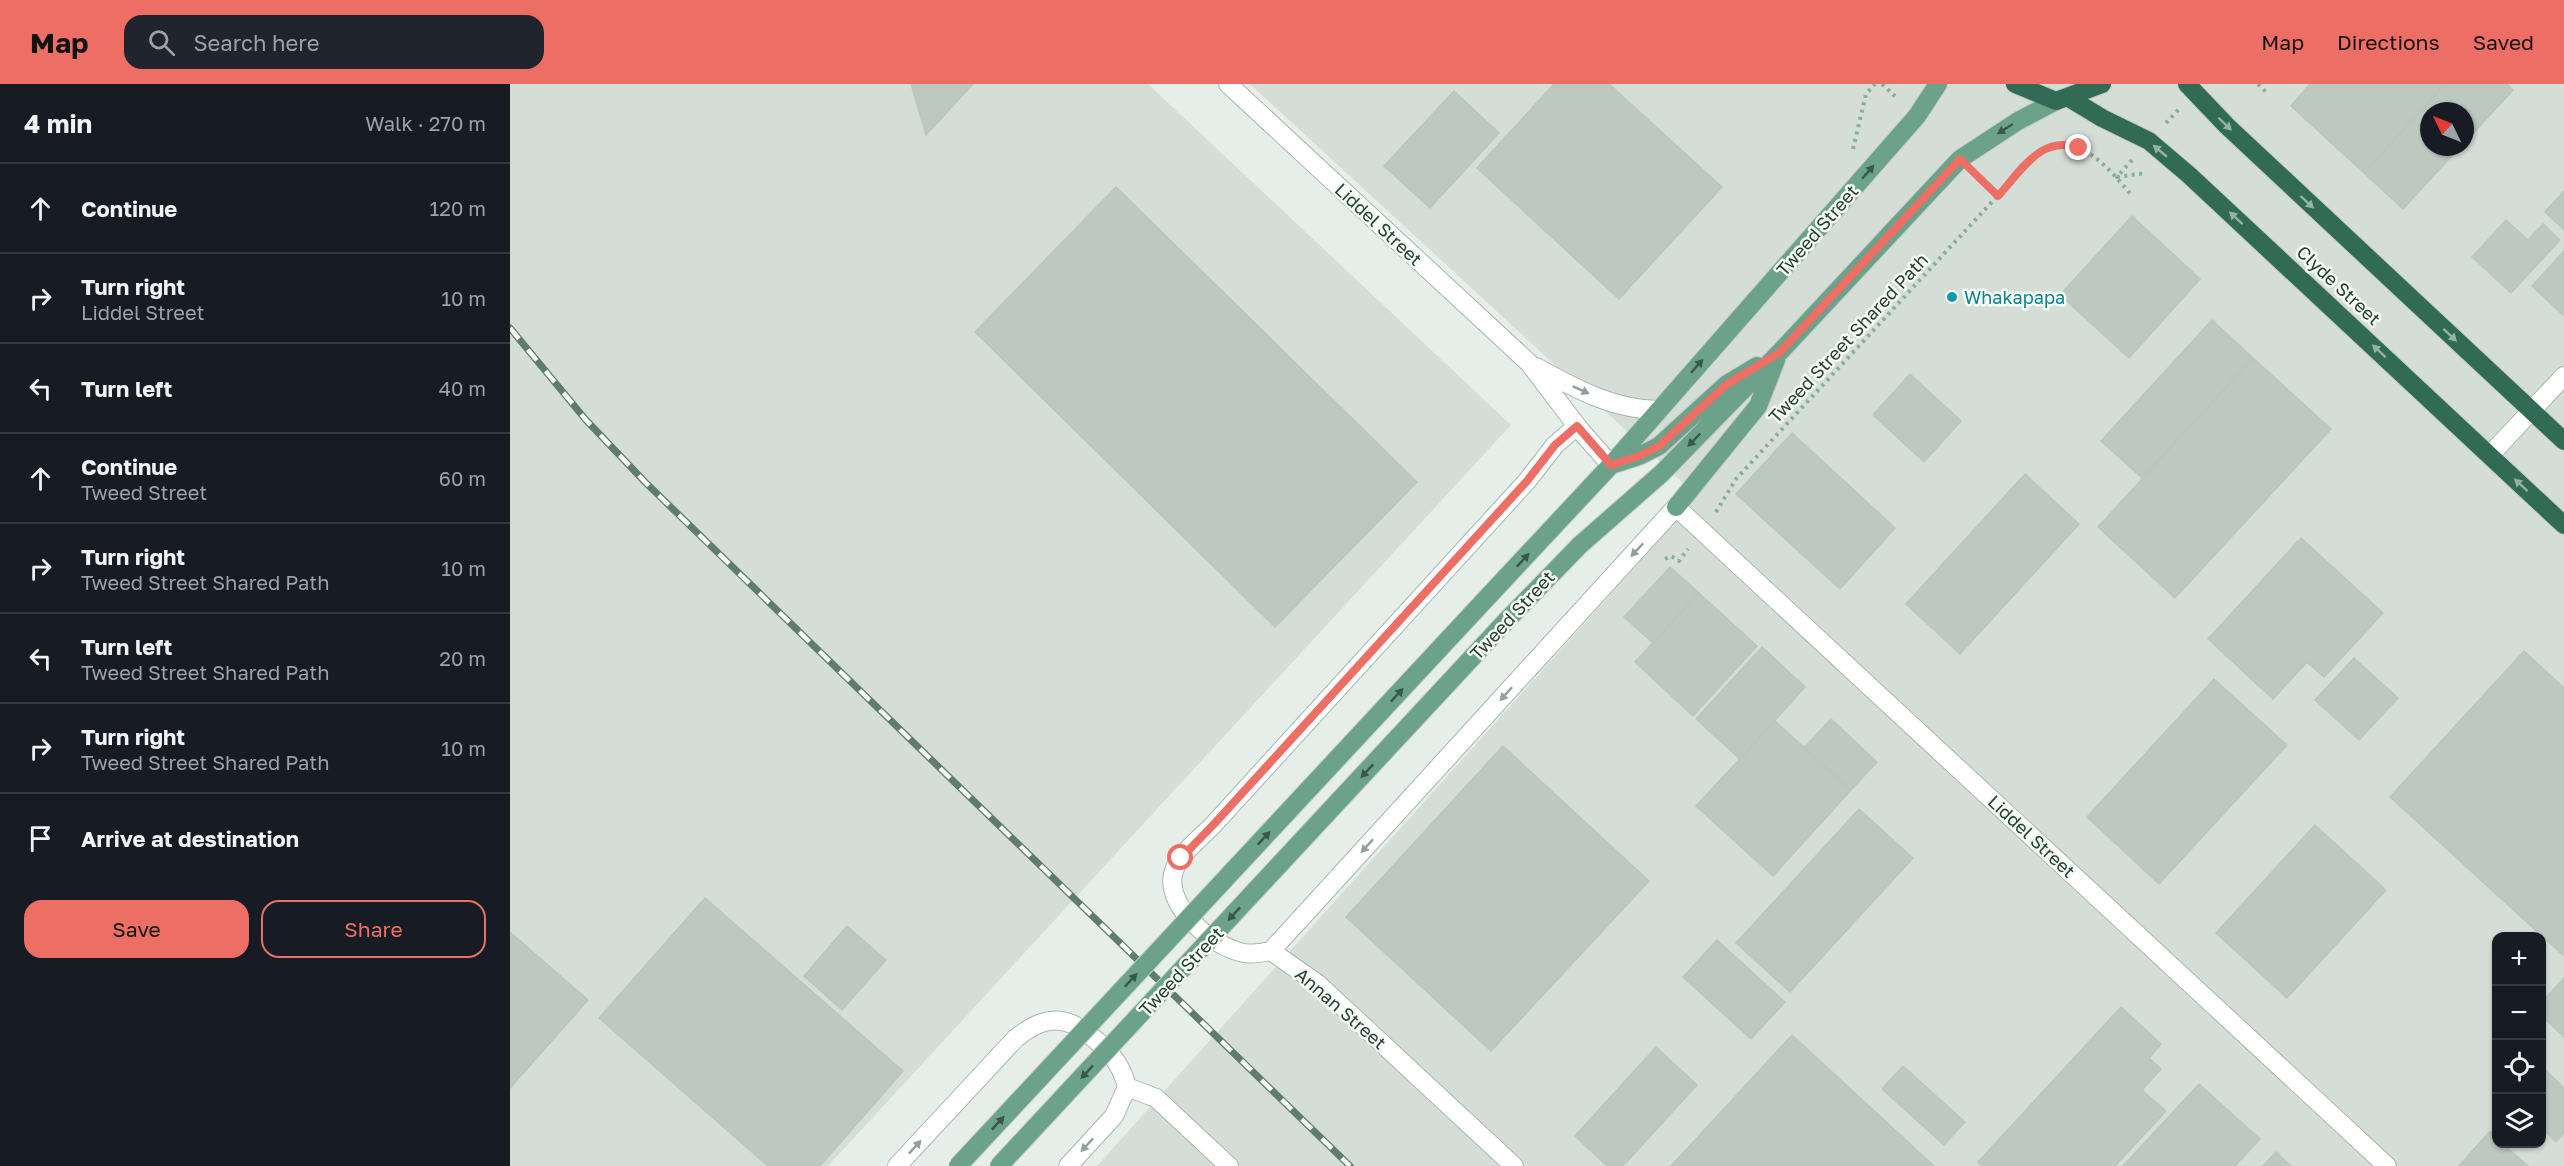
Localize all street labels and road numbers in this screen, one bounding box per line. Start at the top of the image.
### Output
street label: Liddel Street [1331,178,1427,270]
street label: Tweed Street [1771,180,1863,280]
street label: Clyde Street [2292,241,2386,329]
street label: Tweed Street Shared Path [1764,249,1932,427]
street label: Tweed Street [1465,566,1559,664]
street label: Liddel Street [1984,790,2080,882]
street label: Tweed Street [1134,922,1228,1020]
street label: Annan Street [1291,963,1391,1053]

